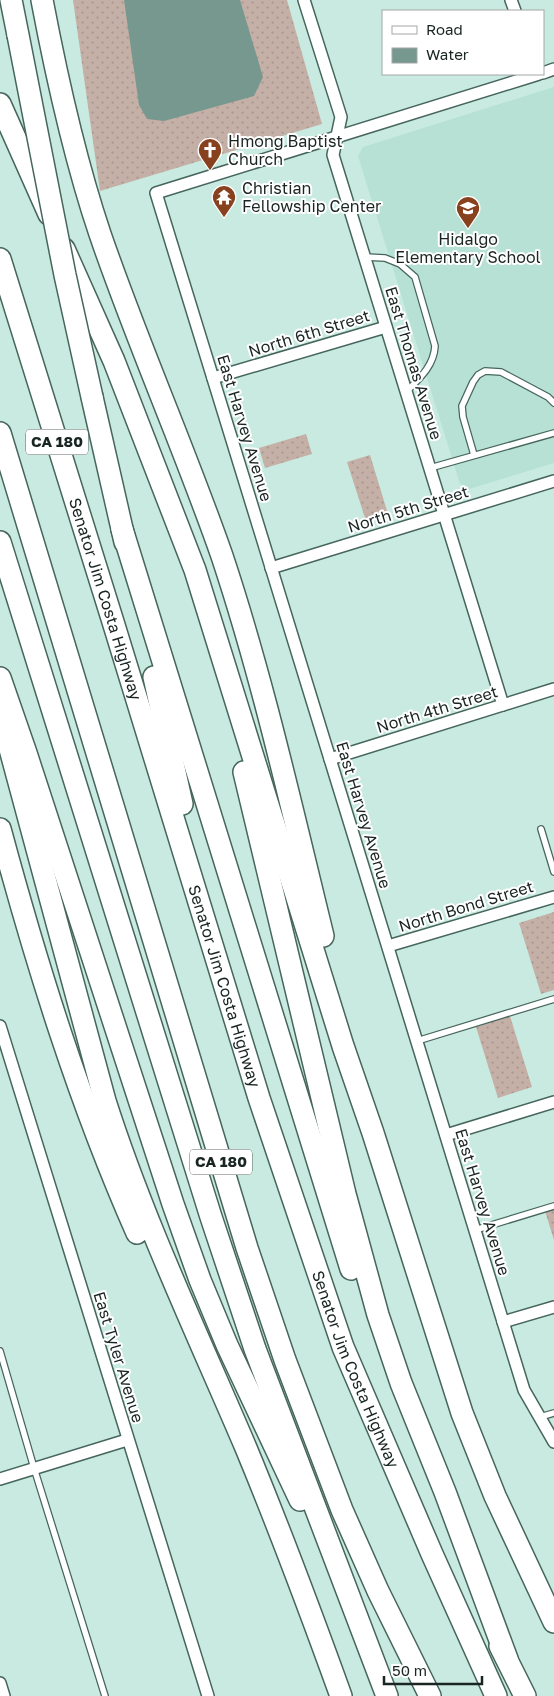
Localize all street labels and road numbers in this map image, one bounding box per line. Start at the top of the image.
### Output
street label: East Thomas Avenue [381,284,447,442]
street label: North 6th Street [246,305,372,361]
street label: East Harvey Avenue [213,352,277,504]
road number: CA 180 [26,430,88,454]
street label: North 5th Street [345,481,471,537]
street label: Senator Jim Costa Highway [65,495,146,703]
street label: North 4th Street [374,681,500,737]
street label: East Harvey Avenue [332,739,396,891]
street label: North Bond Street [396,876,536,936]
street label: Senator Jim Costa Highway [184,882,265,1090]
street label: East Harvey Avenue [451,1126,515,1278]
road number: CA 180 [190,1150,252,1174]
street label: Senator Jim Costa Highway [308,1268,404,1471]
street label: East Tyler Avenue [90,1289,148,1425]

